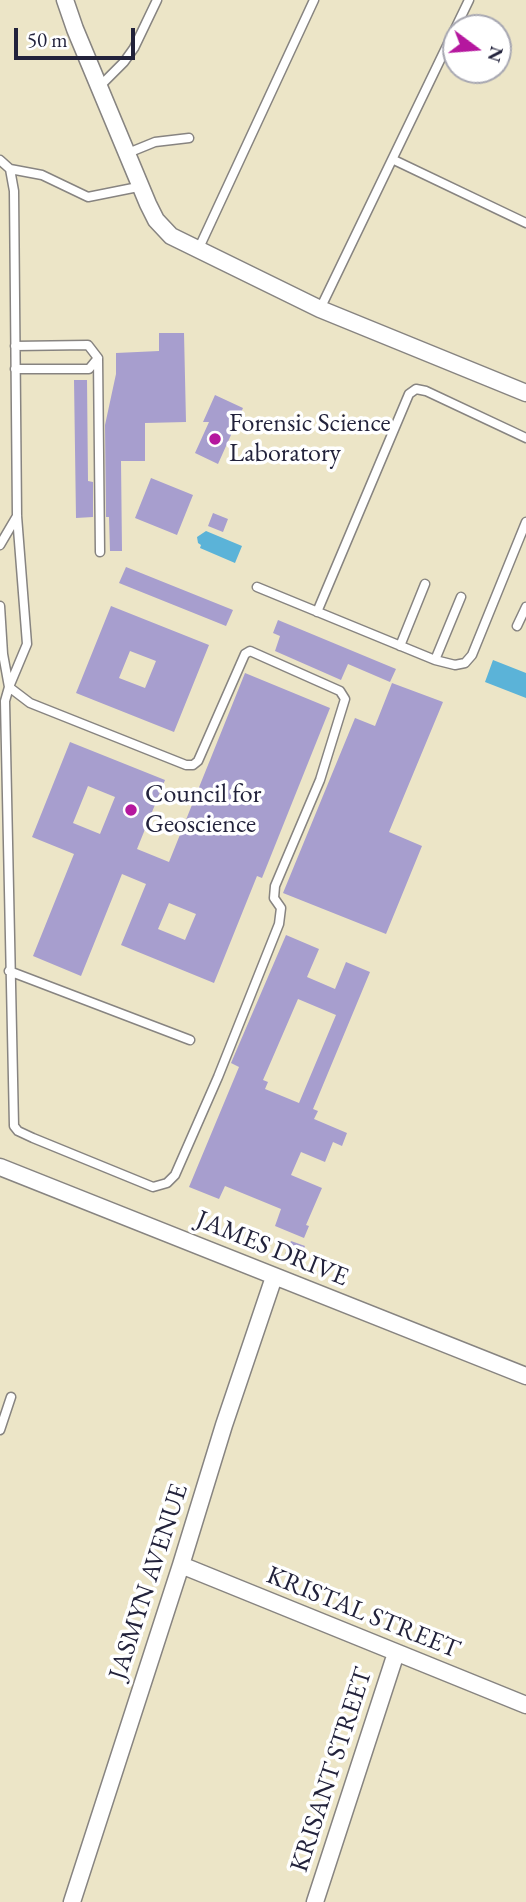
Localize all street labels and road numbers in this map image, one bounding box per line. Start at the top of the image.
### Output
street label: JAMES DRIVE [191,1204,353,1294]
street label: JASMYN AVENUE [103,1480,195,1684]
street label: KRISTAL STREET [262,1560,464,1666]
street label: KRISANT STREET [284,1664,380,1876]

